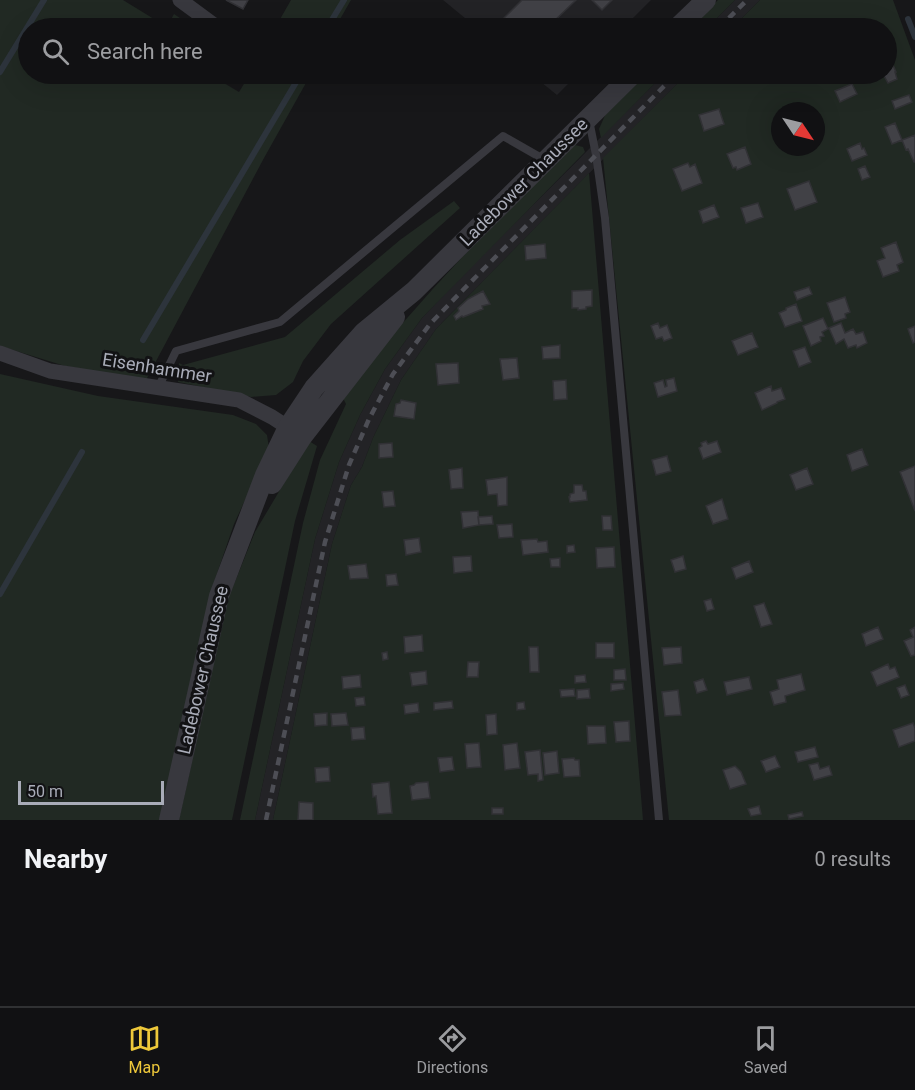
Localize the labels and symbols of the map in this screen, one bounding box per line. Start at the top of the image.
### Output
north arrow [771,102,825,156]
street label: Ladebower Chaussee [455,113,592,250]
street label: Eisenhammer [101,349,213,387]
street label: Ladebower Chaussee [173,584,232,756]
scale bar [18,778,164,806]

